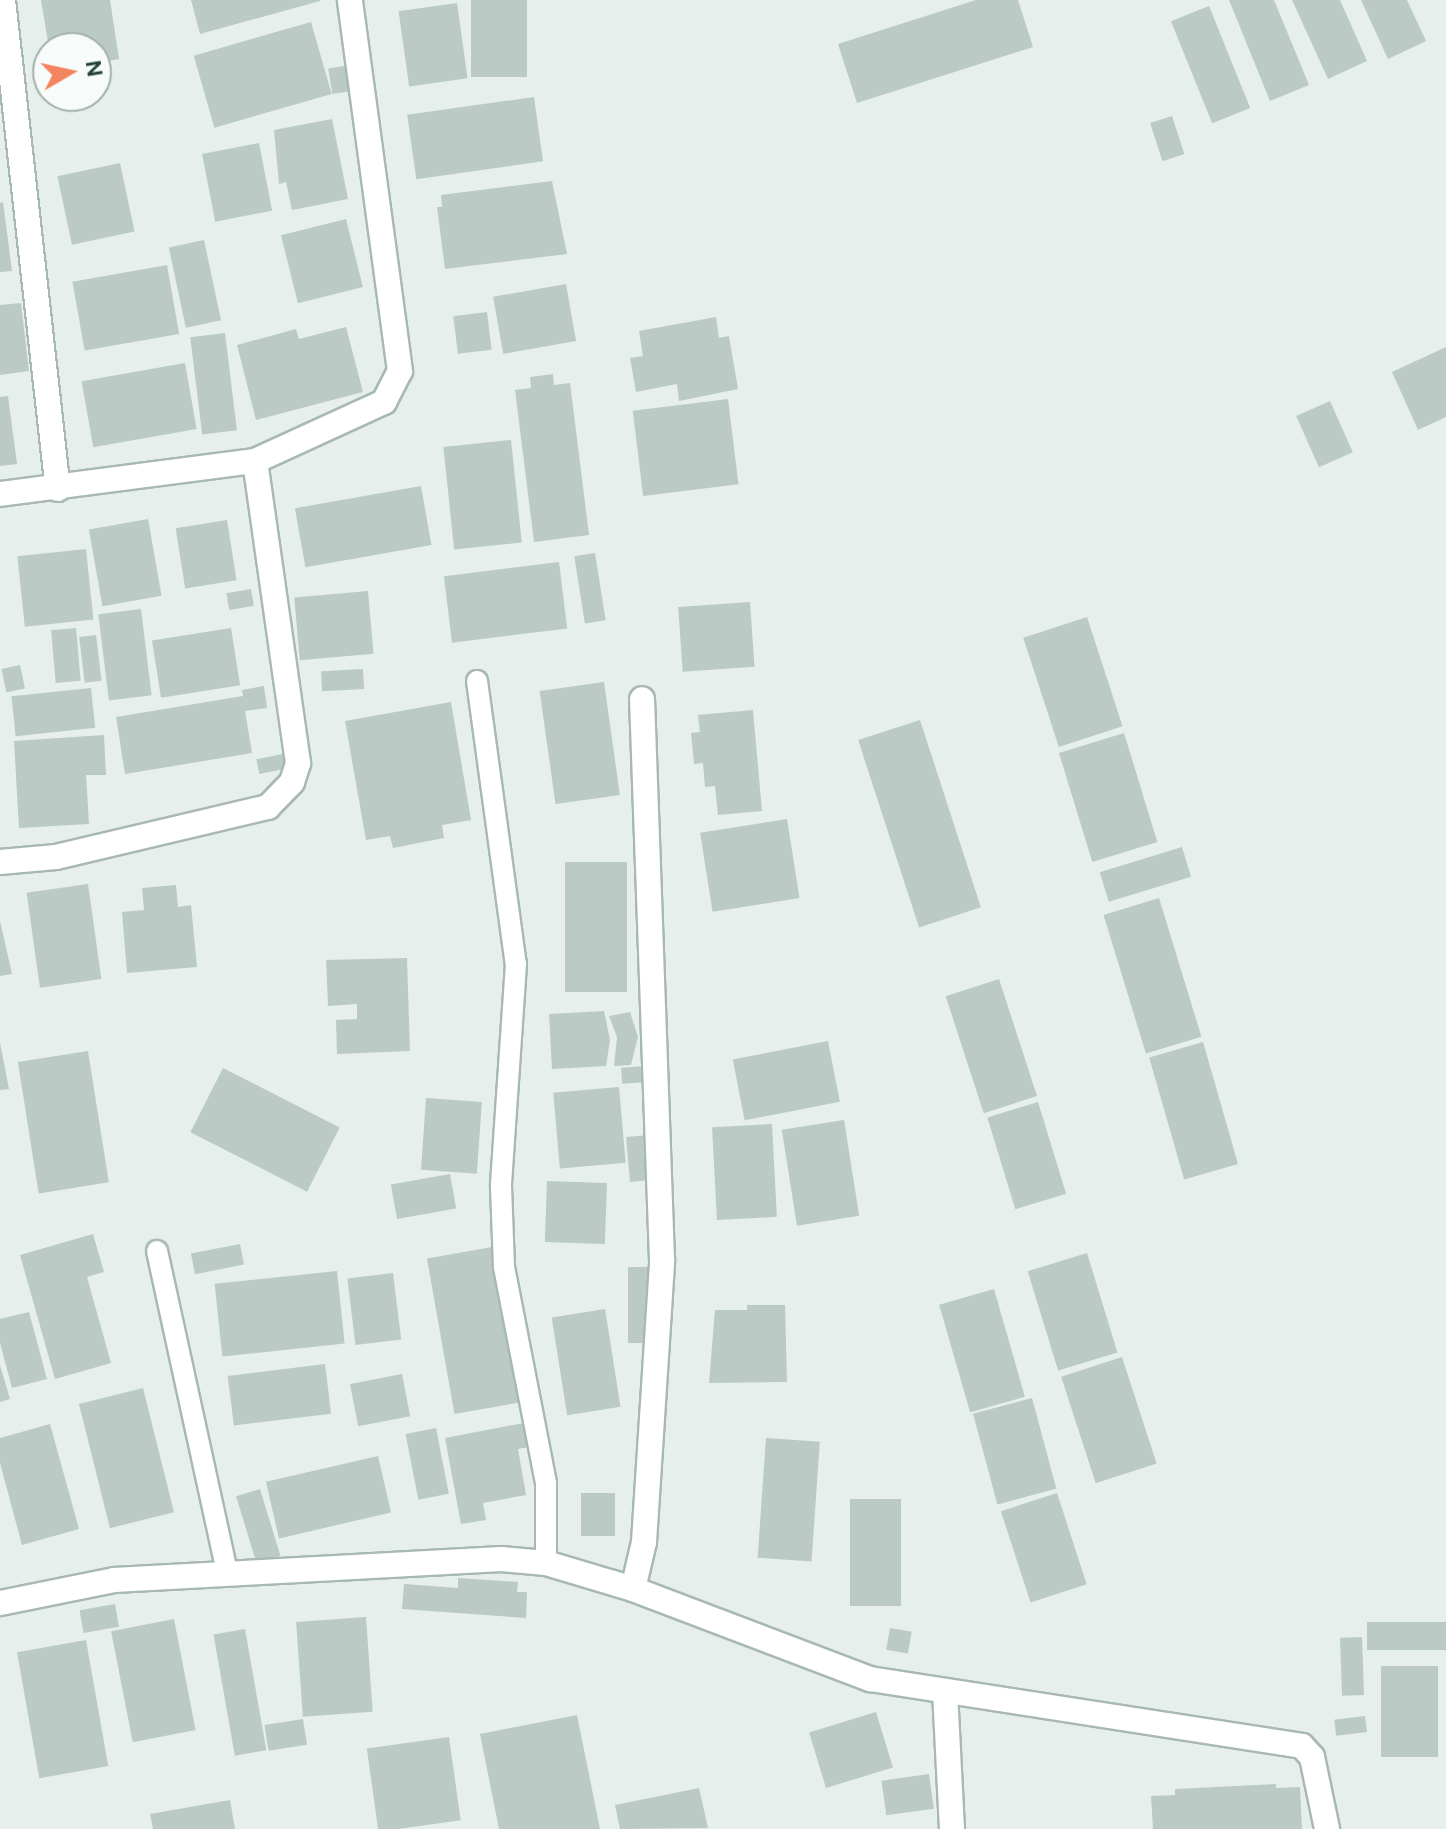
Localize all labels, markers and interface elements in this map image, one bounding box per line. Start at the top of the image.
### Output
north arrow [32,32,112,112]
text: N [79,58,110,79]

